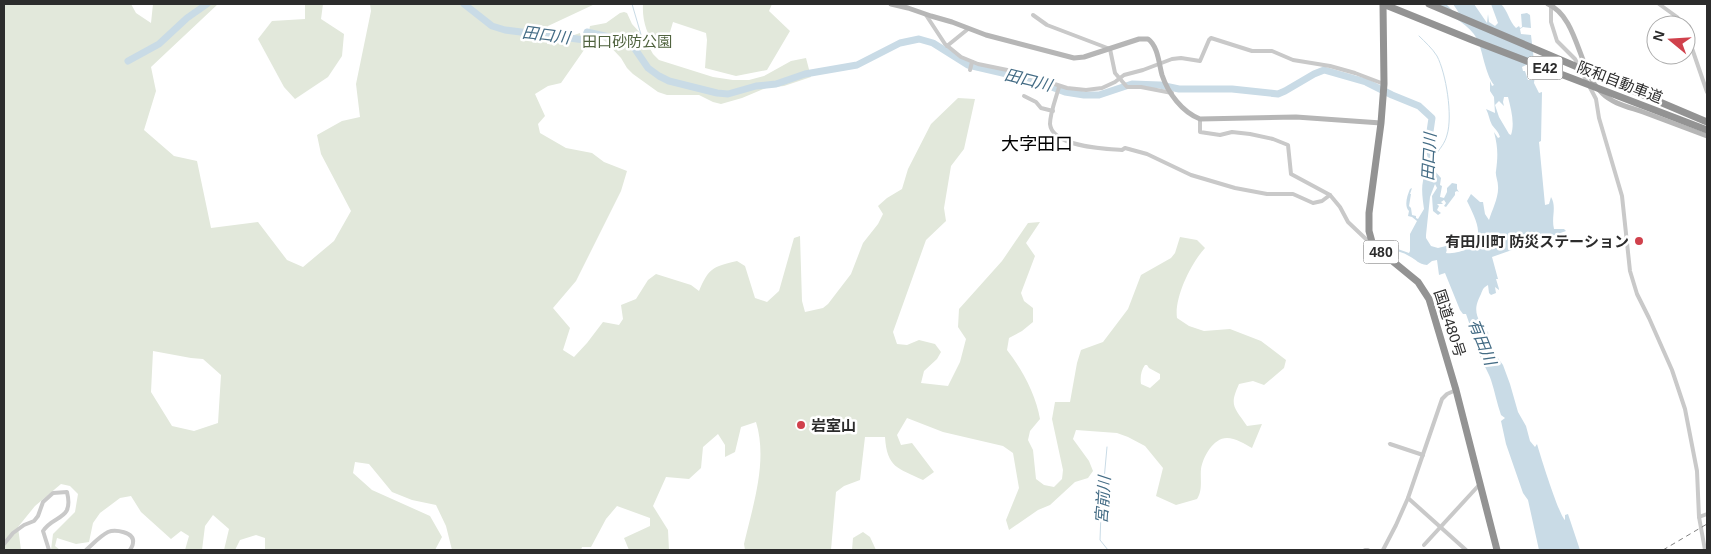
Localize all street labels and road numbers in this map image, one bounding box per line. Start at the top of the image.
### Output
road number: E42 [1528,56,1562,80]
street label: 阪和自動車道 [1575,58,1665,106]
road number: 480 [1364,240,1398,264]
street label: 国道480号 [1431,287,1469,359]

